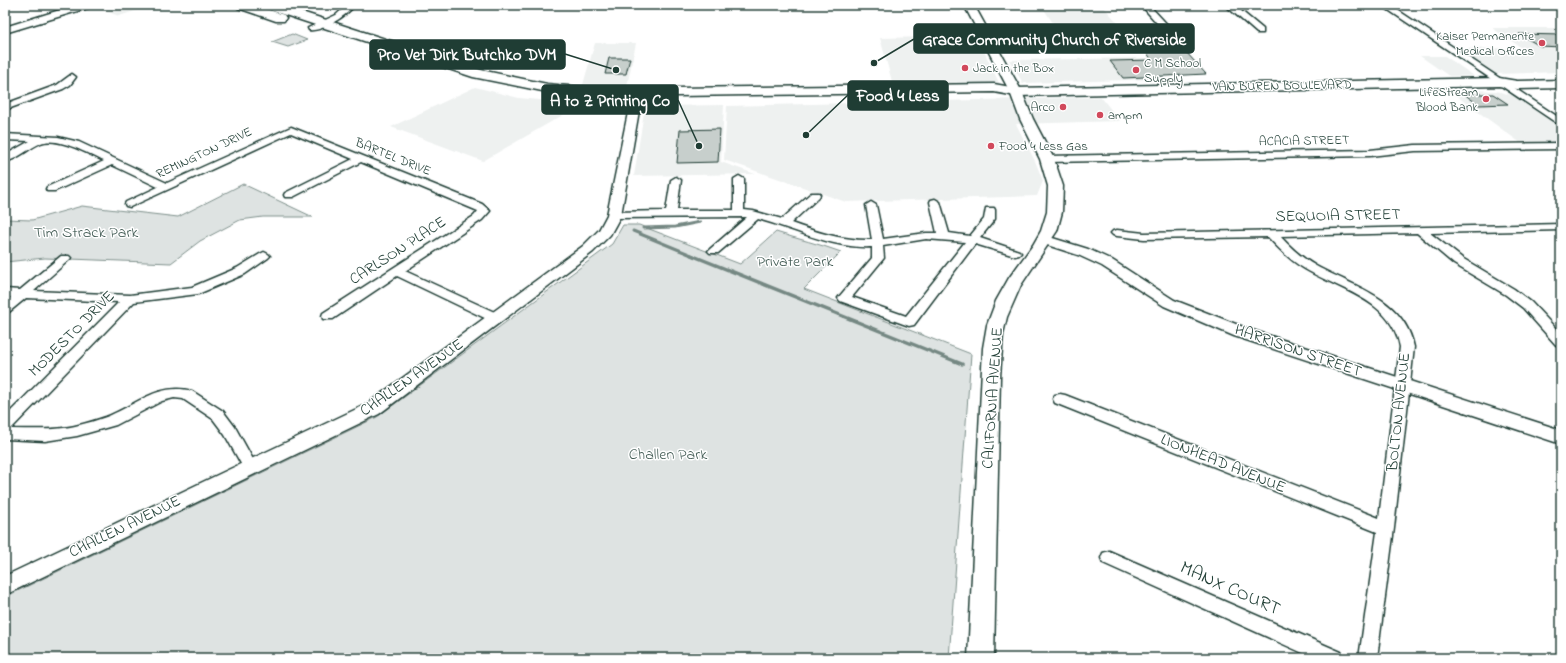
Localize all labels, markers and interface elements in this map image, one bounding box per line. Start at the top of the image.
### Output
callout: Grace Community Church of Riverside [914,24,1194,53]
place label: Kaiser Permanente Medical Offices [1436,27,1534,61]
text: Grace Community Church of Riverside [922,28,1187,55]
marker: Kaiser Permanente Medical Offices [1537,38,1547,48]
callout: Pro Vet Dirk Butchko DVM [370,40,565,69]
text: Pro Vet Dirk Butchko DVM [377,43,557,68]
place label: C M School Supply [1144,54,1201,89]
place label: Jack in the Box [973,59,1054,78]
marker: Jack in the Box [960,63,970,73]
marker: C M School Supply [1131,65,1141,75]
street label: VAN BUREN BOULEVARD [1211,75,1352,97]
callout: Food 4 Less [848,81,948,110]
place label: LifeStream Blood Bank [1415,83,1478,117]
text: Food 4 Less [855,84,940,109]
callout: A to Z Printing Co [542,85,678,114]
text: A to Z Printing Co [550,89,670,116]
marker: LifeStream Blood Bank [1481,94,1491,104]
place label: Arco [1030,98,1055,117]
marker: Arco [1058,102,1068,112]
place label: ampm [1108,106,1142,125]
marker: ampm [1095,110,1105,120]
street label: REMINGTON DRIVE [153,122,255,184]
street label: ACACIA STREET [1258,131,1350,151]
street label: BARTEL DRIVE [351,133,434,181]
place label: Food 4 Less Gas [998,137,1088,156]
marker: Food 4 Less Gas [986,141,996,151]
street label: SEQUOIA STREET [1275,203,1401,229]
street label: CARLSON PLACE [345,211,451,291]
park label: Tim Strack Park [34,221,139,245]
park label: Private Park [757,250,834,274]
street label: MODESTO DRIVE [23,285,121,383]
street label: HARRISON STREET [1231,318,1365,384]
street label: CALIFORNIA AVENUE [976,326,1010,470]
street label: CHALLEN AVENUE [355,333,469,423]
street label: BOLTON AVENUE [1381,351,1417,474]
street label: LIONHEAD AVENUE [1157,428,1289,500]
park label: Challen Park [629,443,708,467]
street label: CHALLEN AVENUE [65,489,185,565]
street label: MANX COURT [1175,555,1285,623]

